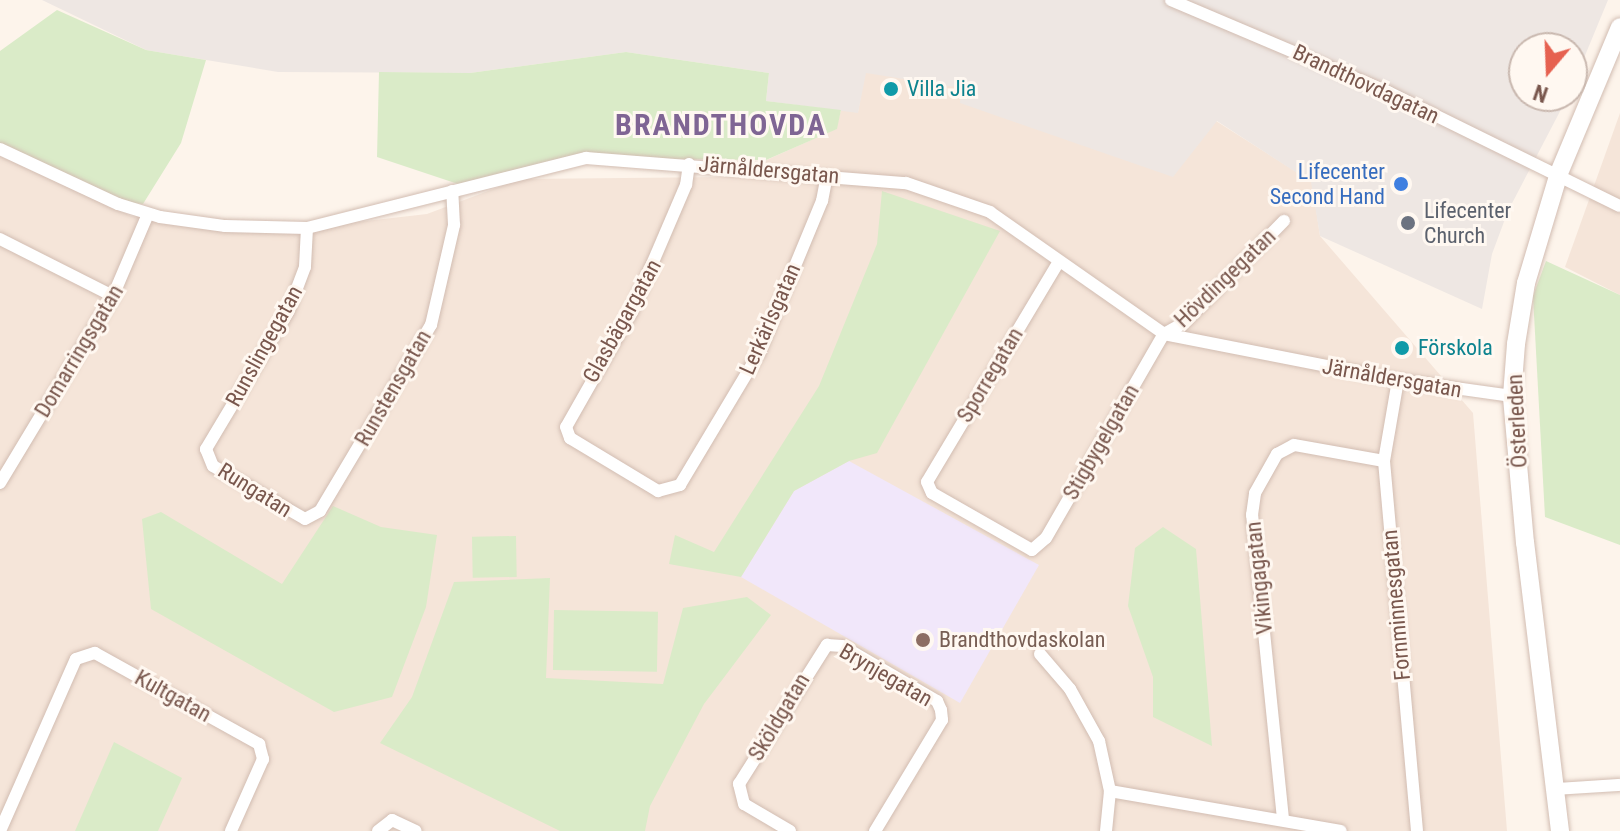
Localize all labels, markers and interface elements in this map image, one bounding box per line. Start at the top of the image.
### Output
north arrow [1508,32,1588,112]
street label: Brandthovdagatan [1289,39,1443,129]
place label: Villa Jia [907,76,976,102]
text: N [1530,79,1551,107]
marker: Villa Jia [882,80,900,98]
district label: BRANDTHOVDA [615,107,827,143]
street label: Järnåldersgatan [698,151,840,189]
place label: Lifecenter Second Hand [1270,158,1385,210]
marker: Lifecenter Second Hand [1392,175,1410,193]
place label: Lifecenter Church [1424,197,1511,248]
marker: Lifecenter Church [1399,214,1417,232]
street label: Hövdingegatan [1169,223,1281,333]
street label: Glasbägargatan [577,255,667,387]
street label: Lerkärlsgatan [734,259,806,379]
street label: Domarringsgatan [29,280,129,422]
street label: Runslingegatan [220,281,308,411]
street label: Sporregatan [951,323,1029,427]
street label: Runstensgatan [349,325,437,451]
place label: Förskola [1418,335,1493,361]
marker: Förskola [1393,339,1411,357]
street label: Järnåldersgatan [1320,353,1464,403]
street label: Österleden [1501,373,1533,469]
street label: Stigbygelgatan [1057,380,1145,504]
street label: Rungatan [213,457,297,523]
street label: Vikingagatan [1240,520,1278,636]
street label: Fornminnesgatan [1376,529,1416,681]
place label: Brandthovdaskolan [939,627,1105,653]
marker: Brandthovdaskolan [914,631,932,649]
street label: Brynjegatan [835,638,937,712]
street label: Kultgatan [130,664,216,728]
street label: Sköldgatan [743,668,815,766]

